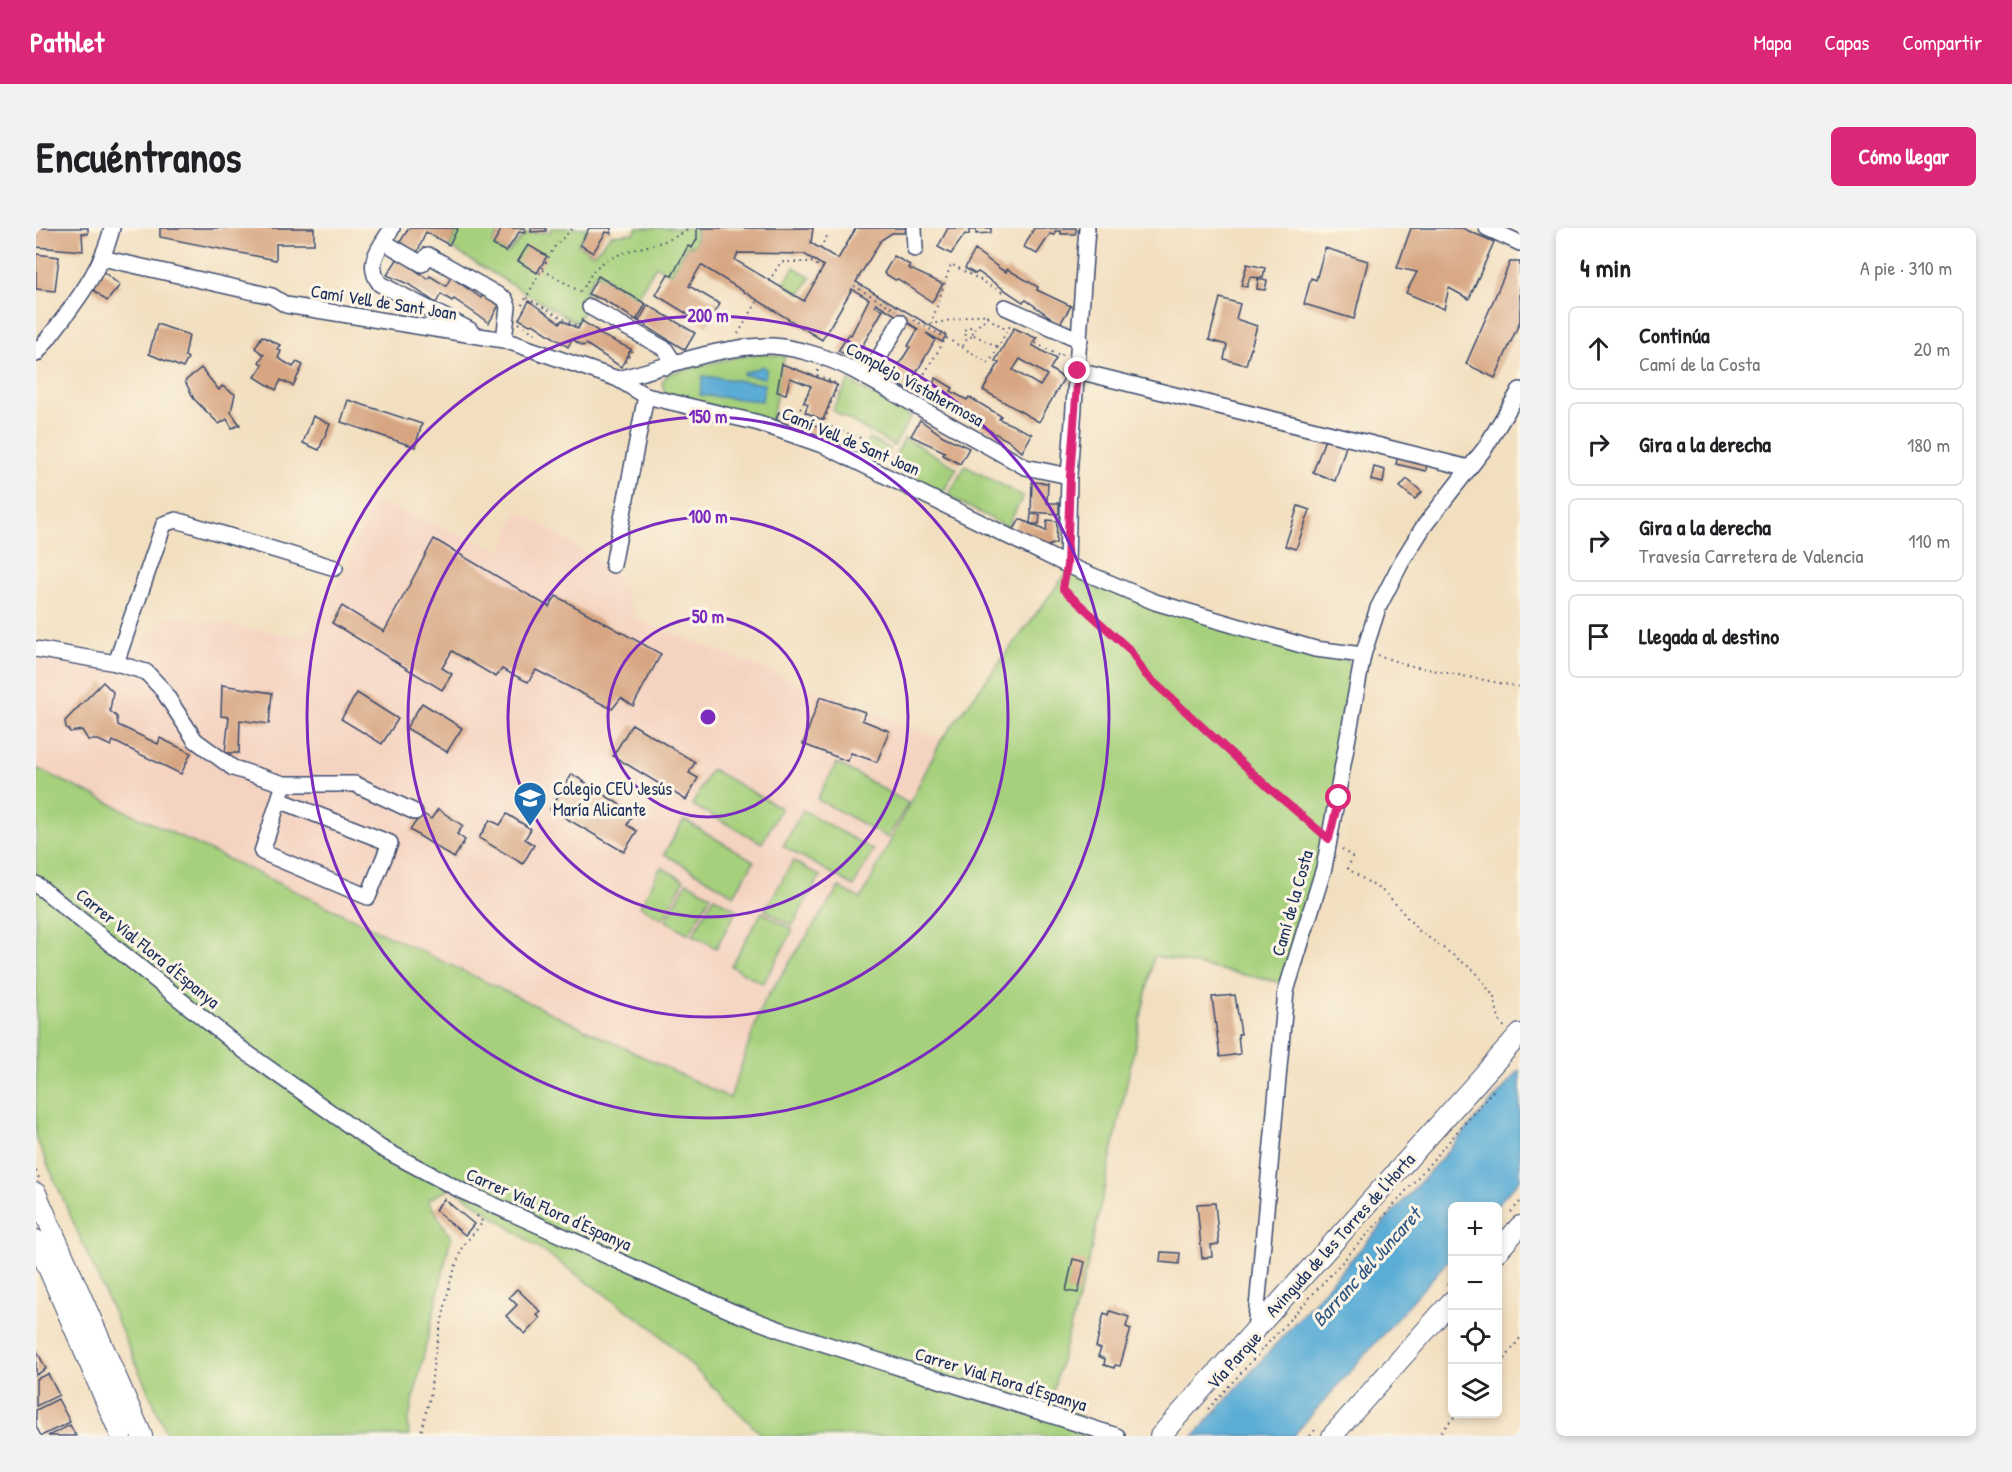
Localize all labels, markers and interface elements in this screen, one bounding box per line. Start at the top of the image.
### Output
text: Pathlet [30,23,104,61]
text: Mapa [1753,28,1791,57]
text: Capas [1824,28,1869,57]
text: Compartir [1902,28,1982,57]
button: Cómo llegar [1831,127,1976,186]
text: Encuéntranos [36,128,242,185]
text: 4 min [1580,250,1631,285]
text: A pie · 310 m [1860,254,1952,281]
street label: Camí Vell de Sant Joan [309,278,459,326]
text: 200 m [688,303,728,328]
text: Continúa [1639,320,1710,350]
icon: ahead [1582,332,1615,365]
text: 20 m [1913,335,1950,362]
street label: Complejo Vistahermosa [842,336,988,432]
text: Camí de la Costa [1639,350,1760,377]
route end [1064,357,1090,383]
street label: Camí Vell de Sant Joan [778,401,924,481]
text: 150 m [689,404,727,429]
icon: right [1582,428,1615,461]
text: Gira a la derecha [1639,429,1771,459]
text: 180 m [1907,431,1950,458]
text: 100 m [688,504,728,529]
text: Gira a la derecha [1639,512,1771,542]
icon: right [1582,524,1615,557]
text: 110 m [1908,527,1950,554]
text: Travesía Carretera de Valencia [1639,542,1863,569]
text: 50 m [692,604,724,629]
icon: arrive [1582,620,1615,653]
text: Llegada al destino [1639,621,1779,651]
centre of rings [698,707,718,727]
place label: Colegio CEU Jesús María Alicante [553,776,672,822]
school or university icon: Colegio CEU Jesús María Alicante [512,780,548,827]
route start [1325,784,1351,810]
street label: Camí de la Costa [1265,847,1319,959]
street label: Carrer Vial Flora d'Espanya [71,882,225,1014]
street label: Avinguda de les Torres de l'Horta [1260,1148,1420,1322]
street label: Carrer Vial Flora d'Espanya [462,1161,636,1257]
water label: Barranc del Juncaret [1305,1200,1429,1332]
map controls [1448,1202,1502,1418]
button: + [1448,1202,1502,1256]
button: − [1448,1256,1502,1310]
button: locate [1448,1310,1502,1364]
street label: Vía Parque [1201,1325,1267,1395]
street label: Carrer Vial Flora d'Espanya [912,1341,1090,1417]
button: layers [1448,1364,1502,1418]

